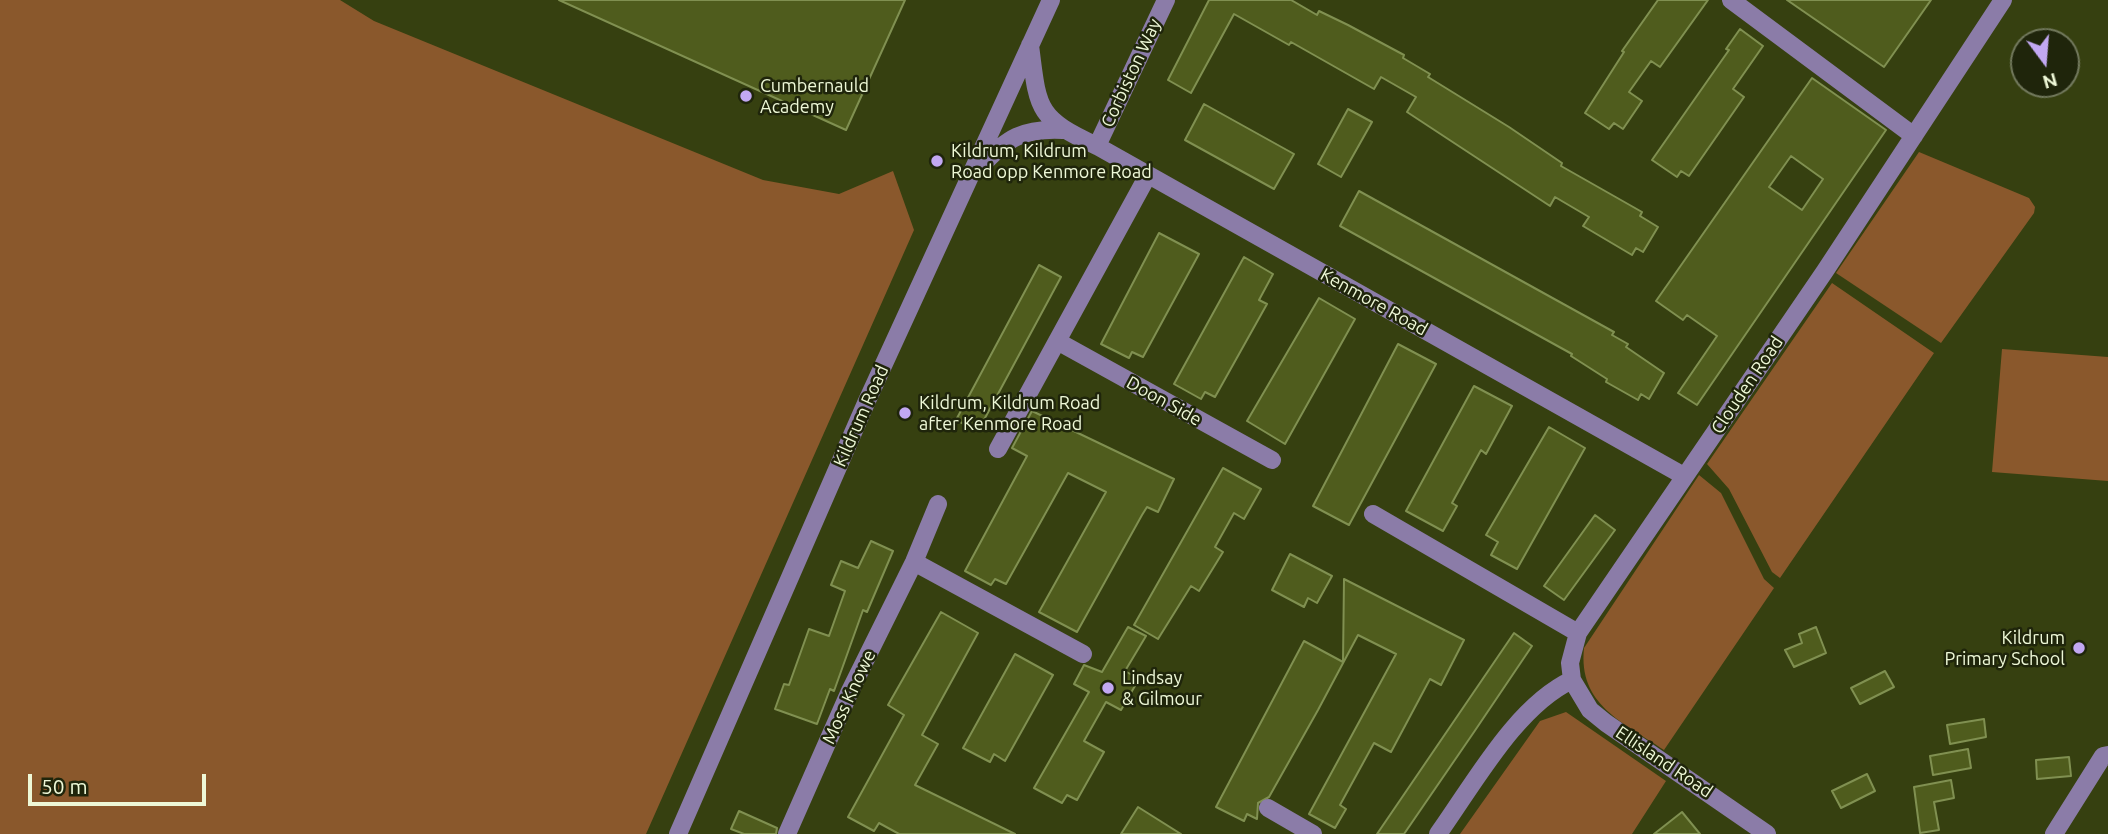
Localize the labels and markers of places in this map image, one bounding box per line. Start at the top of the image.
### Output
place label: Cumbernauld Academy [760,75,869,118]
marker: Cumbernauld Academy [738,88,754,104]
place label: Kildrum, Kildrum Road opp Kenmore Road [951,140,1152,182]
marker: Kildrum, Kildrum Road opp Kenmore Road [929,153,945,169]
place label: Kildrum, Kildrum Road after Kenmore Road [919,392,1100,434]
marker: Kildrum, Kildrum Road after Kenmore Road [897,405,913,421]
place label: Kildrum Primary School [1944,627,2065,670]
marker: Kildrum Primary School [2071,640,2087,656]
place label: Lindsay & Gilmour [1122,667,1202,710]
marker: Lindsay & Gilmour [1100,680,1116,696]

